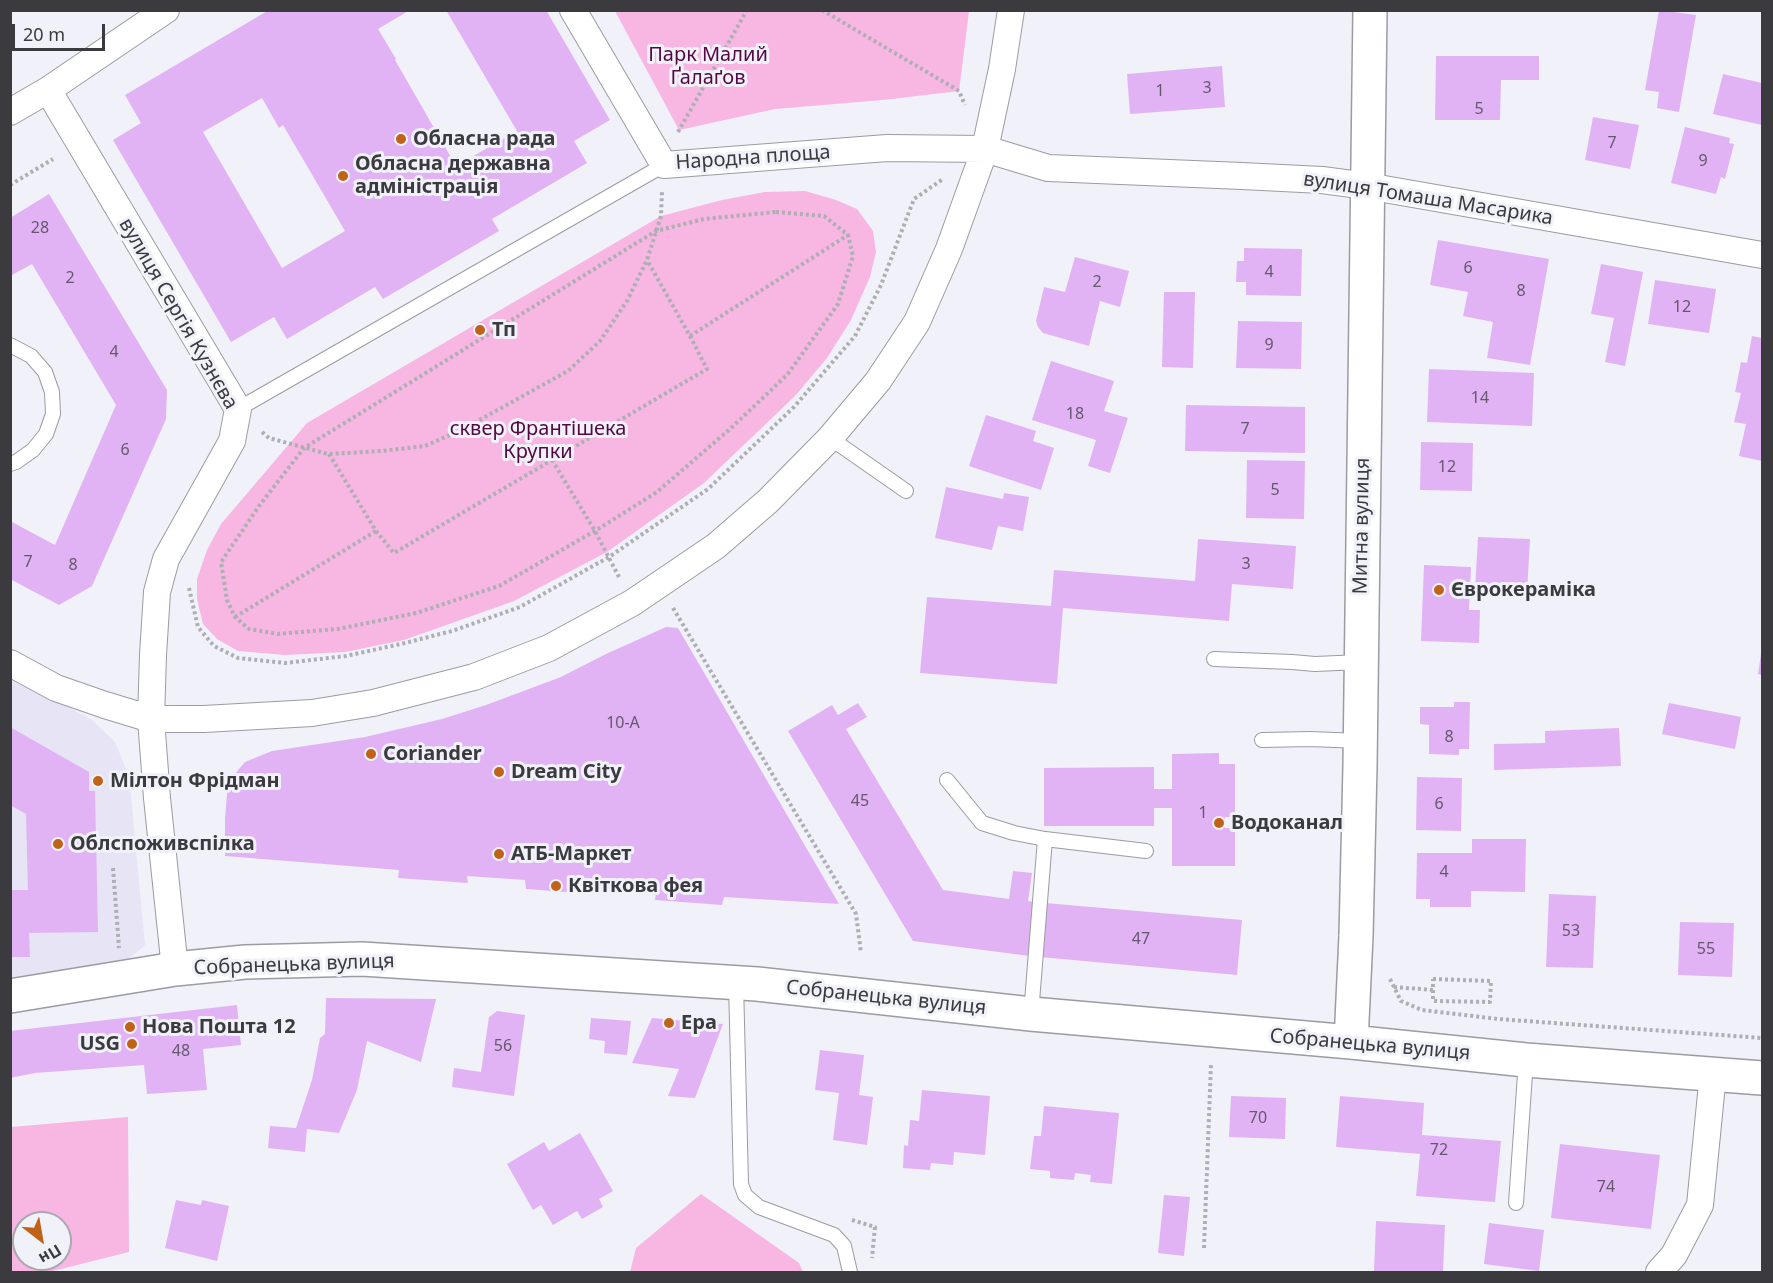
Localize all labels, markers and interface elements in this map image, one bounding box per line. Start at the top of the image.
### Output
scale bar [15,12,108,50]
text: 20 m [23,22,65,46]
park label: Парк Малий Ґалаґов [648,43,768,90]
house number: 3 [1202,78,1212,98]
house number: 1 [1155,81,1165,101]
house number: 5 [1474,99,1484,119]
place label: Обласна рада [413,127,555,151]
marker: Обласна рада [394,132,408,146]
house number: 7 [1607,133,1617,153]
street label: Народна площа [675,141,831,175]
house number: 9 [1698,151,1708,171]
place label: Обласна державна адміністрація [355,152,551,199]
street label: вулиця Томаша Масарика [1301,167,1555,231]
marker: Обласна державна адміністрація [336,169,350,183]
street label: вулиця Сергія Кузнєва [113,214,243,414]
house number: 28 [31,218,49,238]
house number: 6 [1463,258,1473,278]
house number: 4 [1264,262,1274,282]
house number: 2 [65,268,75,288]
house number: 2 [1092,272,1102,292]
house number: 8 [1516,281,1526,301]
house number: 12 [1673,297,1691,317]
place label: Тп [492,318,516,342]
marker: Тп [473,323,487,337]
house number: 9 [1264,335,1274,355]
house number: 4 [109,342,119,362]
house number: 14 [1471,388,1489,408]
house number: 18 [1066,404,1084,424]
park label: сквер Франтішека Крупки [450,417,626,464]
house number: 7 [1240,419,1250,439]
house number: 6 [120,440,130,460]
street label: Митна вулиця [1349,457,1375,595]
house number: 12 [1438,457,1456,477]
house number: 5 [1270,480,1280,500]
house number: 7 [23,552,33,572]
house number: 3 [1241,554,1251,574]
house number: 8 [68,555,78,575]
place label: Єврокераміка [1451,578,1596,602]
marker: Єврокераміка [1432,583,1446,597]
house number: 10-А [606,713,640,733]
house number: 8 [1444,727,1454,747]
place label: Coriander [383,742,482,766]
marker: Coriander [364,747,378,761]
place label: Dream City [511,760,622,784]
marker: Dream City [492,765,506,779]
place label: Мілтон Фрідман [110,769,280,793]
marker: Мілтон Фрідман [91,774,105,788]
house number: 45 [851,791,869,811]
house number: 6 [1434,794,1444,814]
house number: 1 [1198,803,1208,823]
place label: Водоканал [1231,811,1343,835]
marker: Водоканал [1212,816,1226,830]
place label: Облспоживспілка [70,832,255,856]
marker: Облспоживспілка [51,837,65,851]
place label: АТБ-Маркет [511,842,631,866]
marker: АТБ-Маркет [492,847,506,861]
house number: 4 [1439,862,1449,882]
place label: Квіткова фея [568,874,703,898]
marker: Квіткова фея [549,879,563,893]
house number: 53 [1562,921,1580,941]
house number: 47 [1132,929,1150,949]
house number: 55 [1697,939,1715,959]
street label: Собранецька вулиця [193,949,395,981]
street label: Собранецька вулиця [785,976,987,1020]
place label: Ера [681,1011,717,1035]
place label: Нова Пошта 12 [142,1015,296,1039]
marker: Ера [662,1016,676,1030]
marker: Нова Пошта 12 [123,1020,137,1034]
street label: Собранецька вулиця [1269,1024,1471,1066]
place label: USG [79,1032,120,1056]
house number: 56 [494,1036,512,1056]
marker: USG [125,1037,139,1051]
house number: 48 [172,1041,190,1061]
house number: 70 [1249,1108,1267,1128]
house number: 72 [1430,1140,1448,1160]
house number: 74 [1597,1177,1615,1197]
north arrow [12,1211,72,1271]
text: Пн [35,1239,66,1270]

